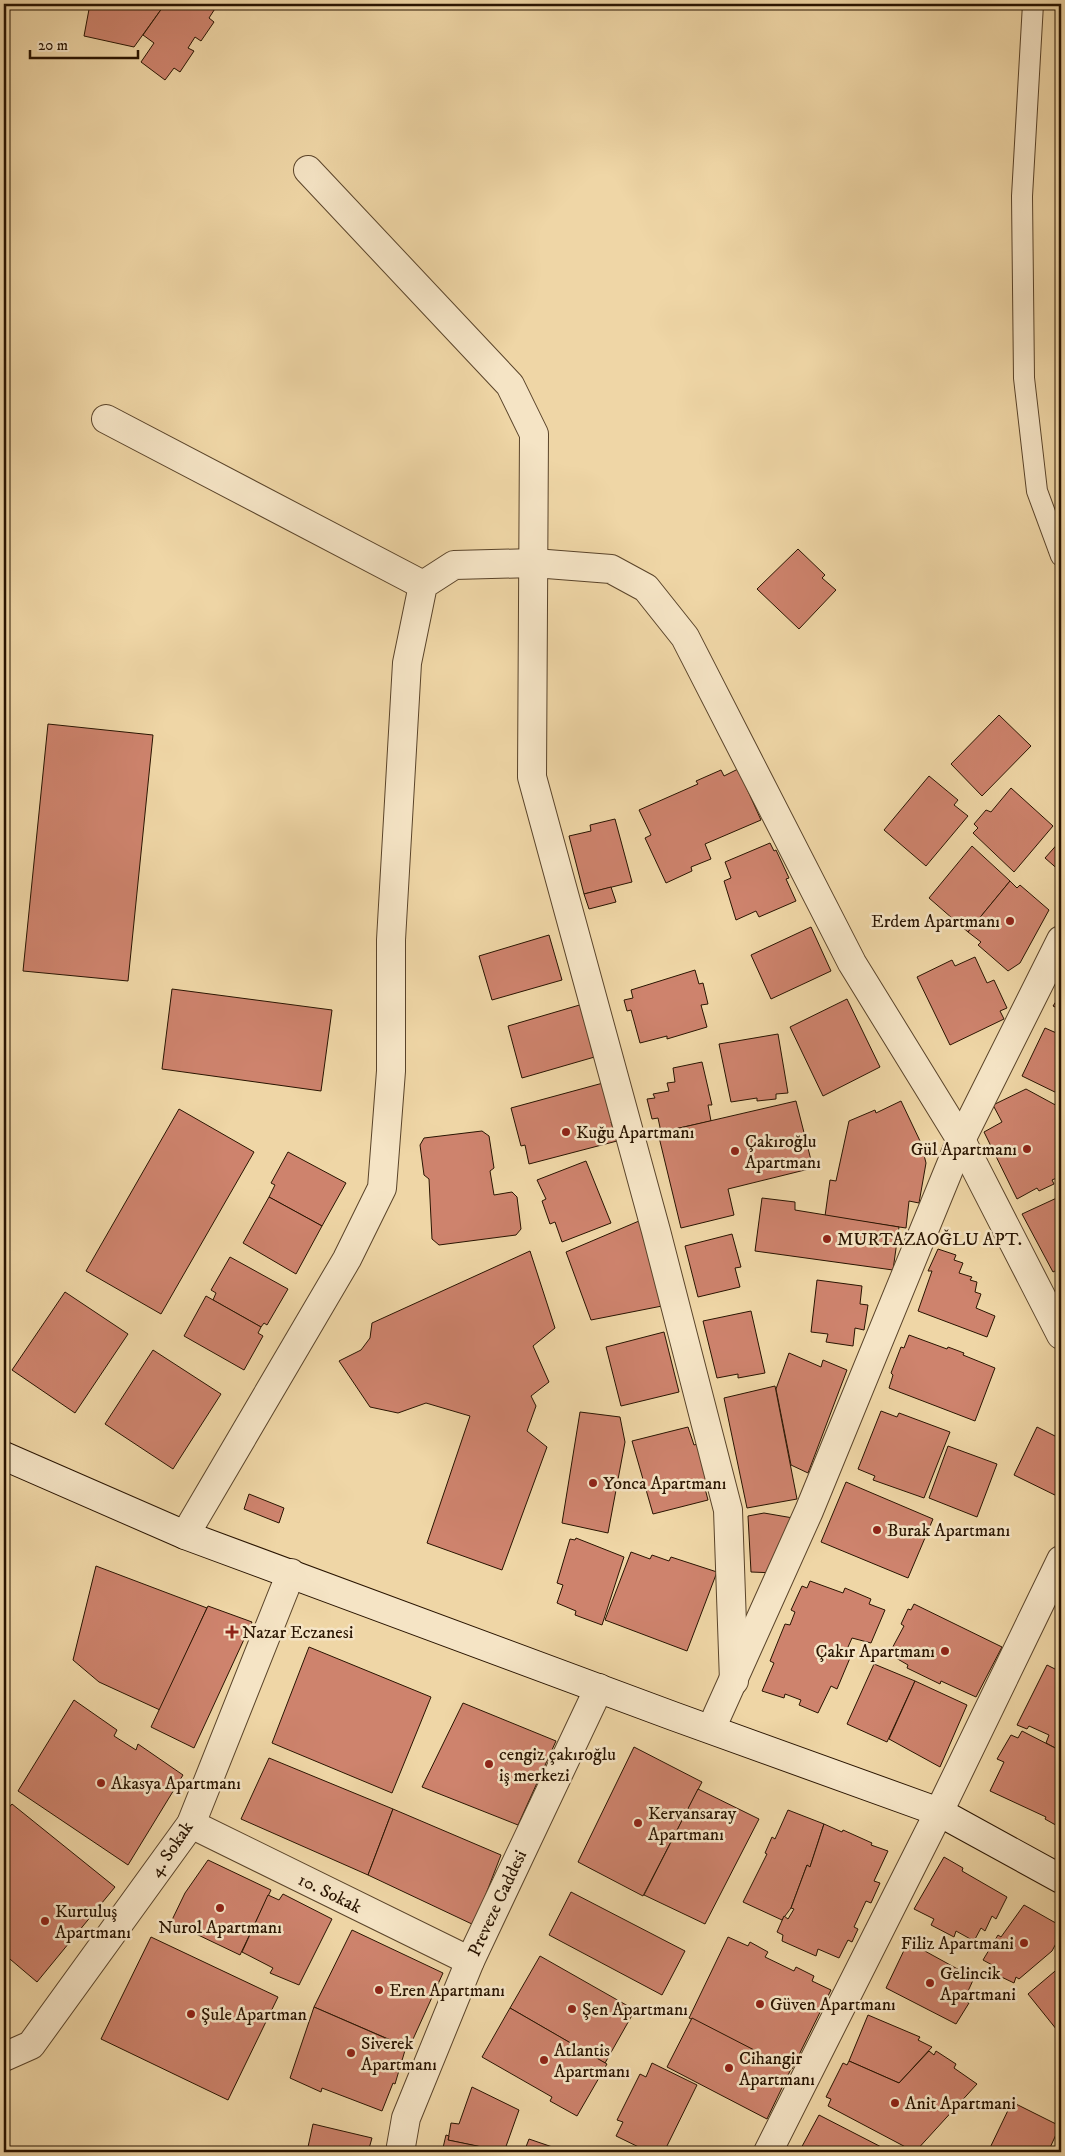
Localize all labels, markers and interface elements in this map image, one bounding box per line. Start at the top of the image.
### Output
scale bar [30,28,138,60]
text: 20 m [38,36,68,55]
place label: Erdem Apartmanı [871,911,1000,933]
marker: Erdem Apartmanı [1004,915,1016,927]
place label: Kuğu Apartmanı [576,1122,694,1144]
marker: Kuğu Apartmanı [560,1126,572,1138]
place label: Çakıroğlu Apartmanı [745,1131,821,1174]
place label: Gül Apartmanı [911,1139,1017,1161]
marker: Gül Apartmanı [1021,1143,1033,1155]
marker: Çakıroğlu Apartmanı [729,1145,741,1157]
place label: MURTAZAOĞLU APT. [837,1229,1022,1251]
marker: MURTAZAOĞLU APT. [821,1233,833,1245]
place label: Yonca Apartmanı [603,1473,726,1495]
marker: Yonca Apartmanı [587,1477,599,1489]
place label: Burak Apartmanı [887,1520,1010,1542]
marker: Burak Apartmanı [871,1524,883,1536]
place label: Nazar Eczanesi [242,1622,353,1644]
marker: Nazar Eczanesi [226,1626,238,1638]
place label: Çakır Apartmanı [815,1641,935,1663]
marker: Çakır Apartmanı [939,1645,951,1657]
place label: cengiz çakıroğlu iş merkezi [499,1744,616,1787]
marker: cengiz çakıroğlu iş merkezi [483,1758,495,1770]
place label: Akasya Apartmanı [111,1773,241,1795]
marker: Akasya Apartmanı [95,1777,107,1789]
place label: Kervansaray Apartmanı [648,1803,737,1846]
street label: 4. Sokak [145,1817,198,1882]
marker: Kervansaray Apartmanı [632,1817,644,1829]
street label: Preveze Caddesi [464,1847,532,1960]
street label: 10. Sokak [294,1869,365,1919]
place label: Kurtuluş Apartmanı [55,1901,131,1944]
marker: Nurol Apartmanı [214,1902,226,1914]
marker: Kurtuluş Apartmanı [39,1915,51,1927]
place label: Nurol Apartmanı [158,1917,282,1939]
place label: Filiz Apartmani [901,1933,1014,1955]
marker: Filiz Apartmani [1018,1937,1030,1949]
place label: Gelincik Apartmani [940,1963,1016,2006]
marker: Gelincik Apartmani [924,1977,936,1989]
place label: Eren Apartmanı [389,1980,505,2002]
marker: Eren Apartmanı [373,1984,385,1996]
place label: Güven Apartmanı [770,1994,896,2016]
marker: Güven Apartmanı [754,1998,766,2010]
place label: Şen Apartmanı [582,1999,688,2021]
marker: Şen Apartmanı [566,2003,578,2015]
place label: Şule Apartman [201,2004,308,2026]
marker: Şule Apartman [185,2008,197,2020]
place label: Siverek Apartmanı [361,2033,437,2076]
place label: Atlantis Apartmanı [554,2040,630,2083]
marker: Siverek Apartmanı [345,2047,357,2059]
place label: Cihangir Apartmanı [739,2048,815,2091]
marker: Atlantis Apartmanı [538,2054,550,2066]
marker: Cihangir Apartmanı [723,2062,735,2074]
place label: Anit Apartmani [905,2093,1016,2115]
marker: Anit Apartmani [889,2097,901,2109]

